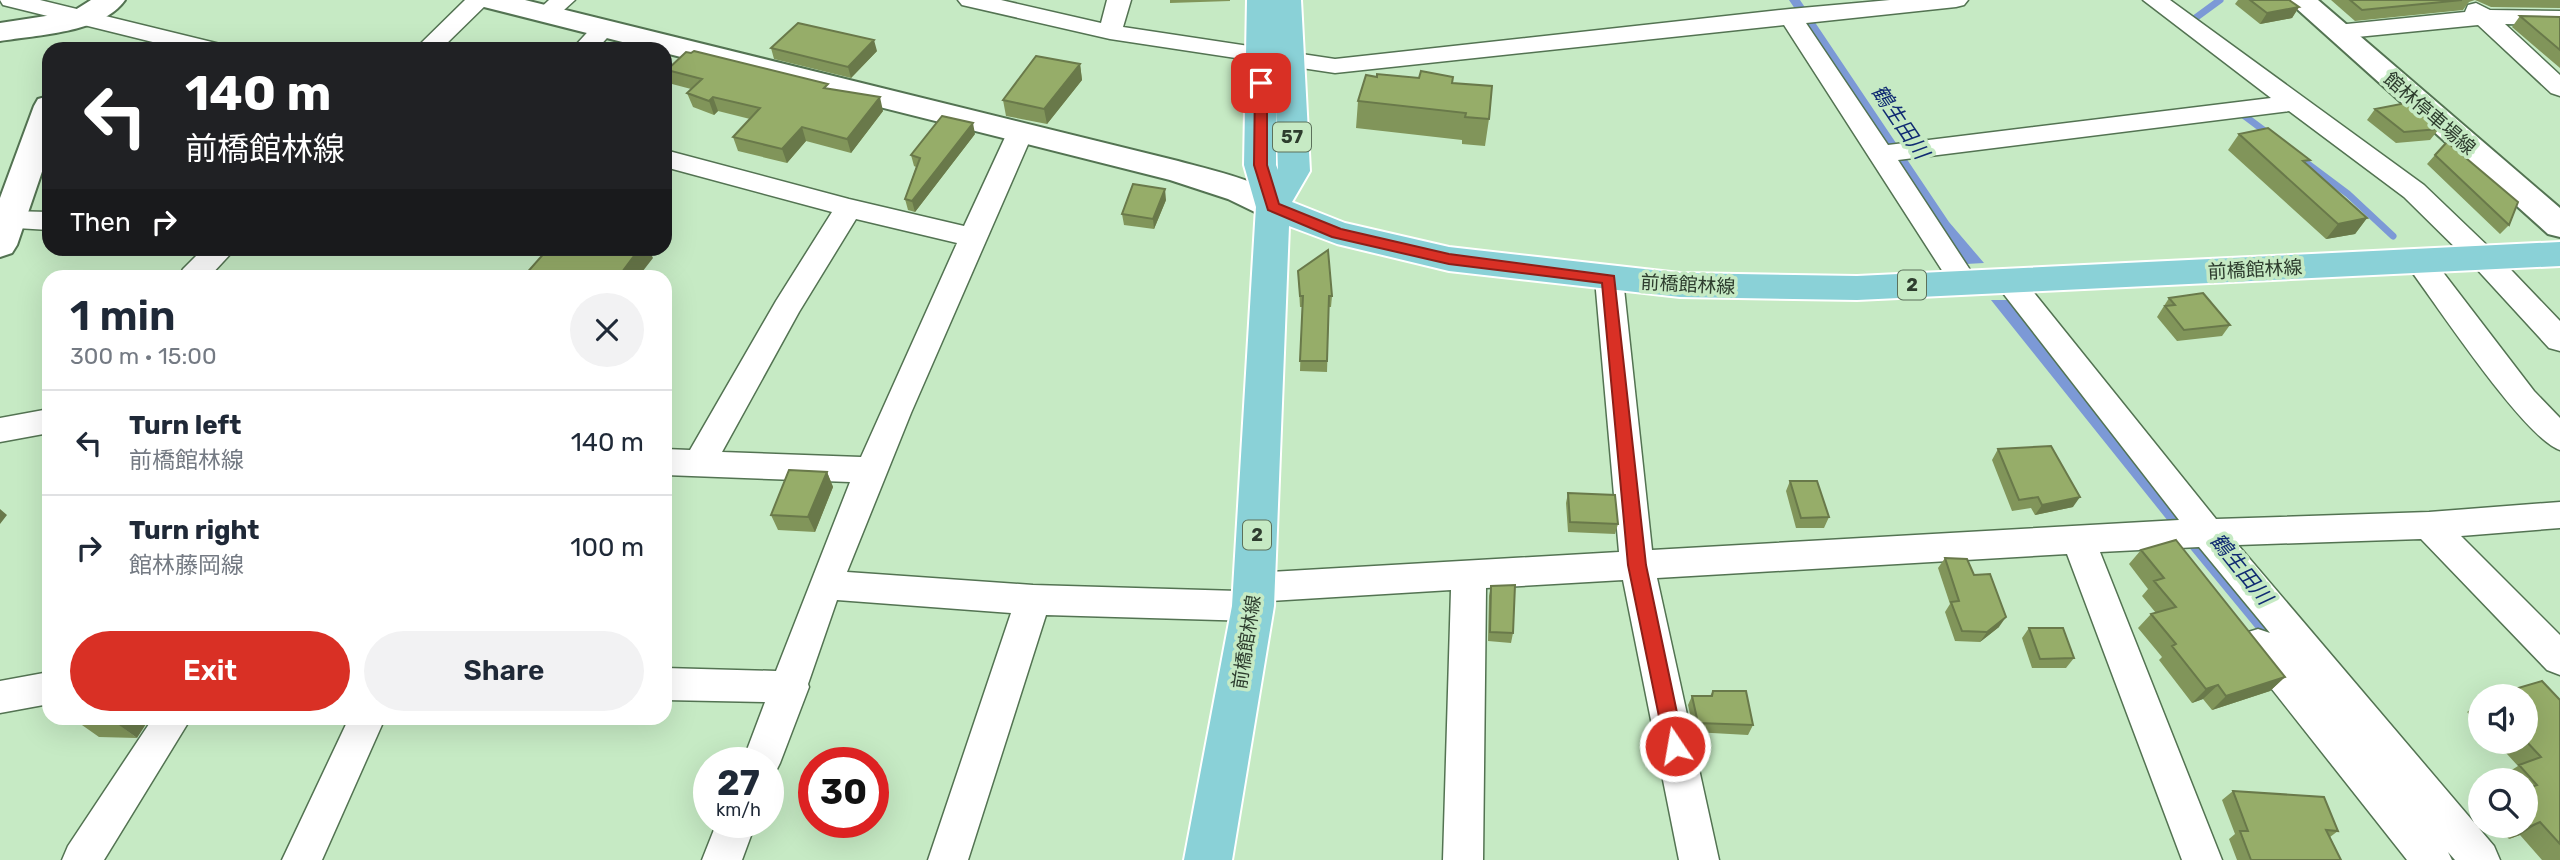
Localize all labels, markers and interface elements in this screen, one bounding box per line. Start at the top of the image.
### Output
pin [1231,53,1291,113]
text: 140 m [185,64,331,122]
icon: arrive [1242,64,1280,102]
street label: 館林停車場線 [2379,67,2480,159]
icon: left [70,70,161,161]
water label: 鶴生田川 [1867,80,1935,165]
road number: 57 [1273,122,1311,152]
text: 前橋館林線 [185,130,345,168]
icon: right [145,203,183,241]
text: Then [70,207,131,238]
street label: 前橋館林線 [2207,256,2303,283]
road number: 2 [1898,270,1926,300]
street label: 前橋館林線 [1640,271,1736,298]
text: 1 min [70,291,176,341]
button: close [570,293,644,367]
text: 300 m · 15:00 [70,342,217,370]
text: Turn left [129,410,241,441]
icon: left [70,424,108,462]
text: 140 m [571,427,644,458]
text: 前橋館林線 [129,446,244,474]
text: Turn right [129,515,259,546]
road number: 2 [1243,520,1271,550]
water label: 鶴生田川 [2205,528,2279,611]
icon: right [70,529,108,567]
text: 100 m [570,532,644,563]
text: 館林藤岡線 [129,551,244,579]
street label: 前橋館林線 [1228,593,1265,691]
button: Exit [70,631,350,711]
button: Share [364,631,644,711]
map controls [2468,684,2538,838]
button: sound [2468,684,2538,754]
position arrow [1638,709,1712,783]
speed limit sign: 30 [798,747,889,838]
text: 27 [717,762,760,804]
button: search [2468,768,2538,838]
text: km/h [716,799,761,821]

